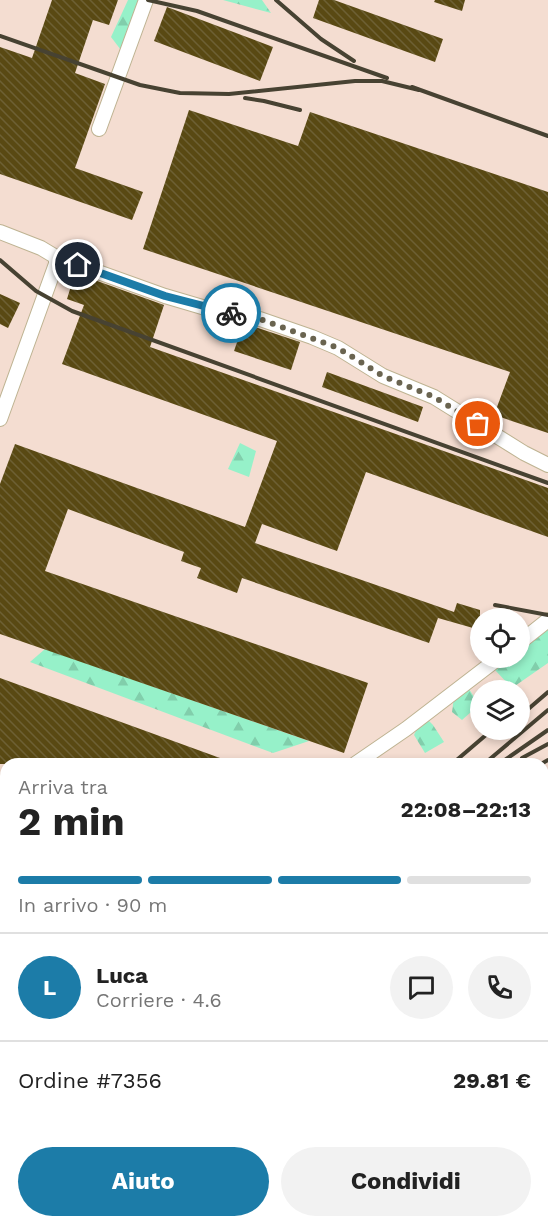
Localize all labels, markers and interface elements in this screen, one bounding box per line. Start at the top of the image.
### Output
pin [52,239,103,290]
icon: home [61,248,94,281]
courier [201,283,261,343]
icon: bike [215,297,248,330]
pin [452,398,503,449]
icon: bag [461,407,494,440]
map controls [470,608,530,740]
button: locate [470,608,530,668]
button: layers [470,680,530,740]
text: Arriva tra [18,775,108,799]
text: 22:08–22:13 [401,797,531,822]
text: 2 min [18,799,125,844]
text: In arrivo · 90 m [18,893,167,917]
button: chat [390,956,453,1019]
button: phone [468,956,531,1019]
text: Luca [96,963,148,988]
text: L [43,975,56,1000]
text: Corriere · 4.6 [96,988,222,1012]
text: Ordine #7356 [18,1068,162,1093]
text: 29.81 € [453,1068,531,1093]
button: Aiuto [18,1147,269,1216]
button: Condividi [281,1147,531,1216]

